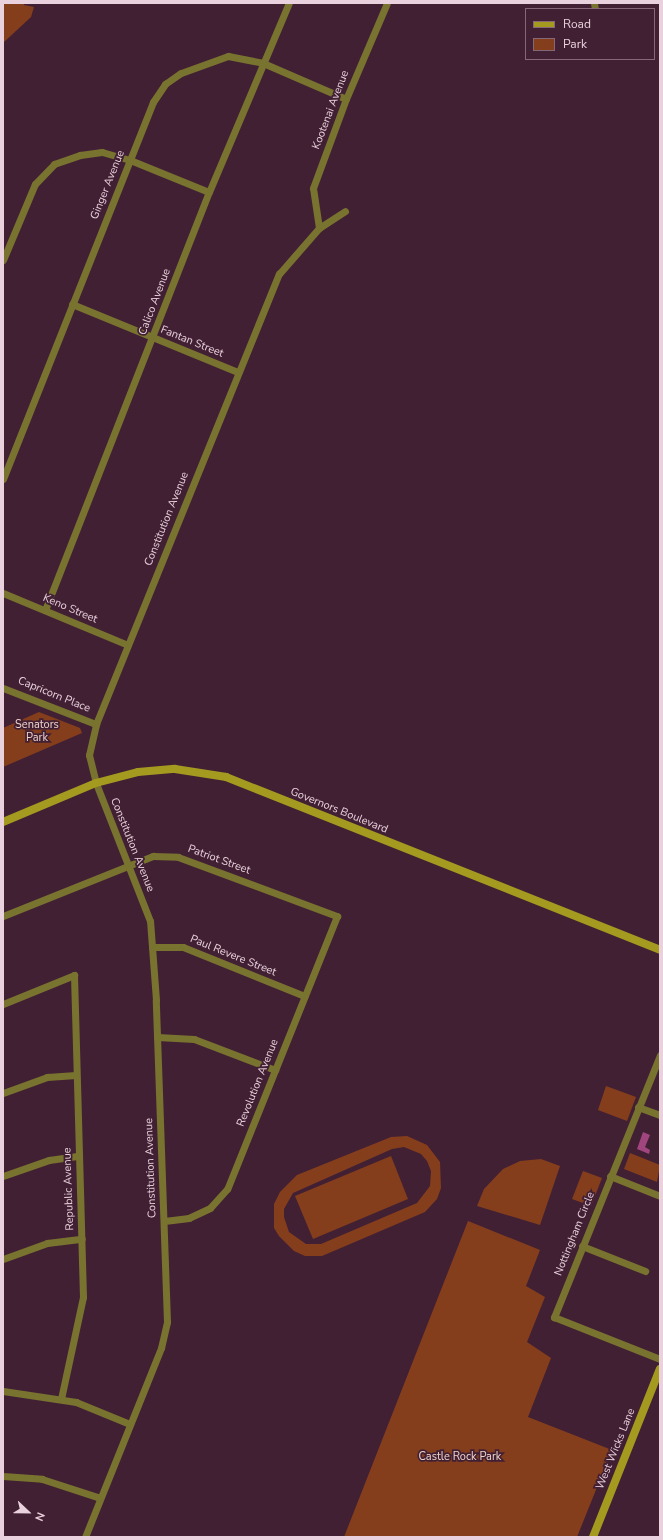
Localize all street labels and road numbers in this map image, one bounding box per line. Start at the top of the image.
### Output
street label: Kootenai Avenue [310,69,352,151]
street label: Ginger Avenue [88,149,128,221]
street label: Calico Avenue [136,267,174,337]
street label: Fantan Street [159,323,225,361]
street label: Constitution Avenue [142,470,192,568]
street label: Keno Street [41,592,99,626]
street label: Capricorn Place [16,674,92,716]
street label: Governors Boulevard [288,785,390,837]
street label: Constitution Avenue [107,796,157,894]
street label: Patriot Street [186,843,252,877]
street label: Paul Revere Street [188,933,278,979]
street label: Revolution Avenue [234,1037,282,1129]
street label: Constitution Avenue [143,1118,159,1218]
street label: Republic Avenue [61,1147,77,1231]
street label: Nottingham Circle [552,1190,598,1278]
street label: West Wicks Lane [594,1406,638,1492]

